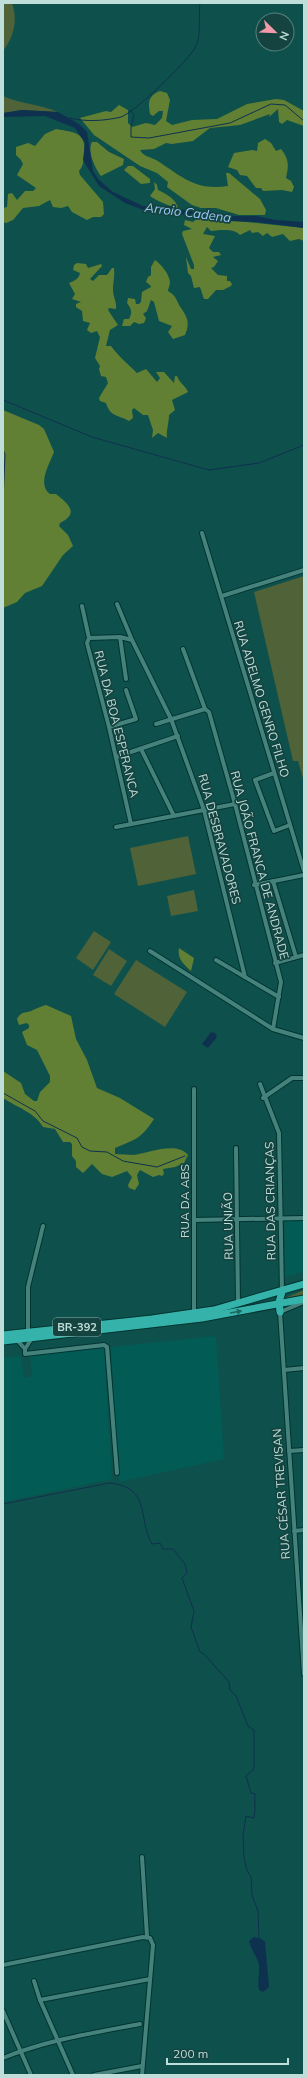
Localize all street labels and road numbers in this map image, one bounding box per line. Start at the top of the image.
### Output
street label: RUA ADELMO GENRO FILHO [231,619,293,779]
street label: RUA DA BOA ESPERANCA [91,649,143,799]
street label: RUA JOÃO FRANCA DE ANDRADE [228,769,292,961]
street label: RUA DESBRAVADORES [195,772,245,906]
street label: RUA DAS CRIANÇAS [261,1142,279,1260]
street label: RUA DA ABS [177,1164,192,1238]
street label: RUA UNIÃO [220,1192,236,1260]
road number: BR-392 [53,1318,101,1336]
street label: RUA CÉSAR TREVISAN [269,1428,293,1560]

